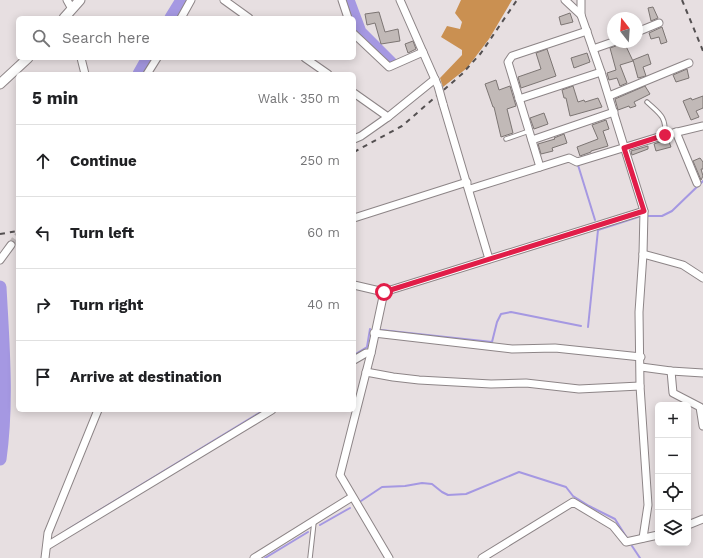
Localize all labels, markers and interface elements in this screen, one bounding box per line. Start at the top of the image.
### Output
north arrow [607,12,643,48]
search box [16,16,356,60]
icon: search [30,27,52,49]
text: Search here [62,29,150,47]
text: 5 min [32,88,78,108]
text: Walk · 350 m [258,91,340,106]
route end [656,126,674,144]
icon: ahead [32,150,54,172]
text: Continue [70,152,137,170]
text: 250 m [300,153,340,168]
icon: left [32,222,54,244]
text: Turn left [70,224,134,242]
text: 60 m [307,225,340,240]
route start [375,283,393,301]
icon: right [32,294,54,316]
text: Turn right [70,296,143,314]
text: 40 m [307,297,340,312]
icon: arrive [32,366,54,388]
text: Arrive at destination [70,368,222,386]
map controls [655,402,691,546]
button: + [655,402,691,438]
button: − [655,438,691,474]
button: locate [655,474,691,510]
button: layers [655,510,691,546]

